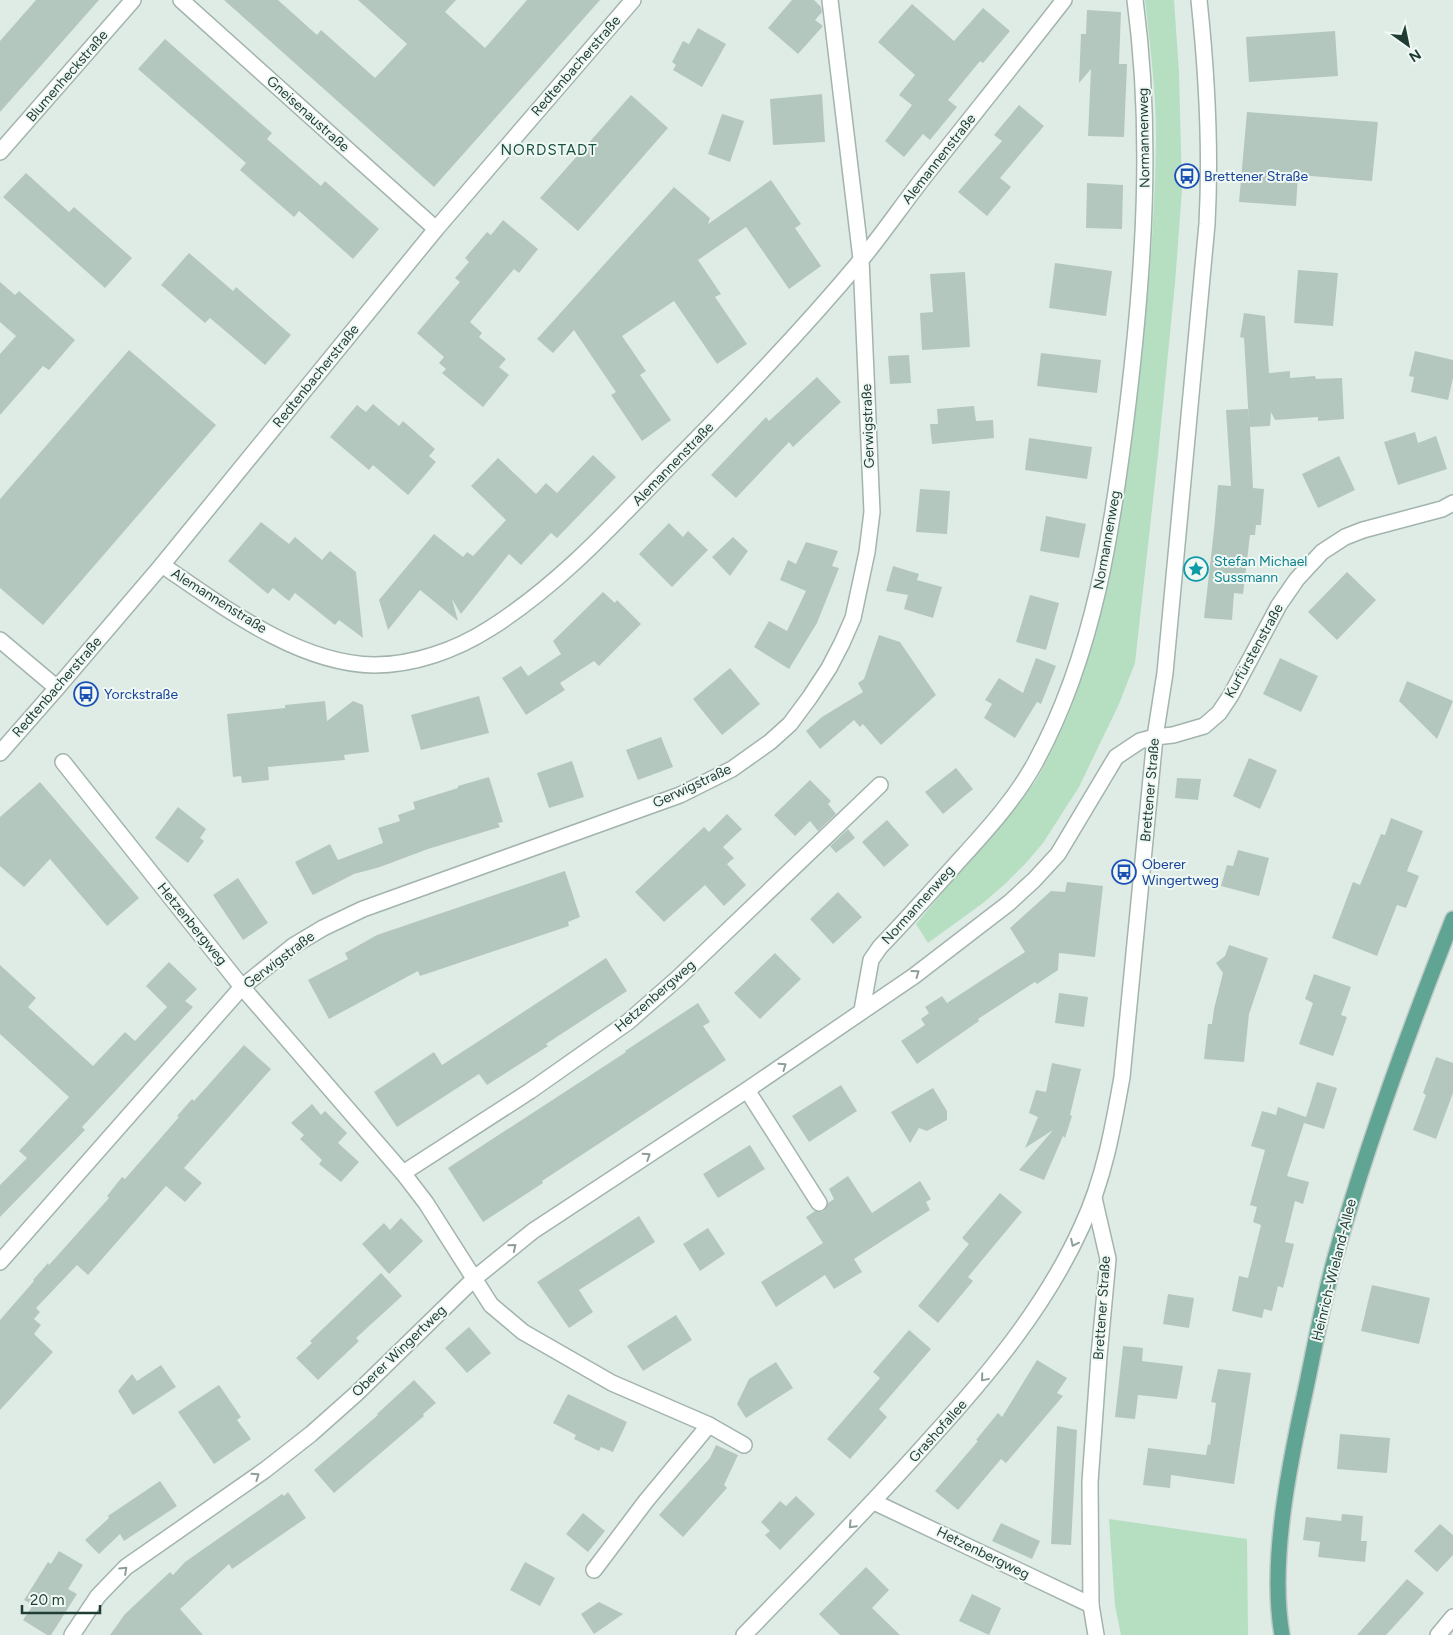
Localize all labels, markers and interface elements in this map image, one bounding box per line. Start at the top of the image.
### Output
street label: Redtenbacherstraße [528,12,625,120]
north arrow [1383,20,1433,70]
street label: Blumenheckstraße [23,26,112,125]
text: N [1406,45,1424,66]
street label: Gneisenaustraße [263,72,353,156]
street label: Normannenweg [1135,88,1153,188]
street label: Alemannenstraße [899,110,980,207]
district label: NORDSTADT [500,141,598,159]
bus stop icon: Brettener Straße [1174,163,1200,189]
place label: Brettener Straße [1204,168,1308,185]
street label: Redtenbacherstraße [269,321,363,431]
street label: Gerwigstraße [858,383,878,469]
street label: Alemannenstraße [629,418,717,509]
street label: Normannenweg [1090,489,1124,591]
place label: Stefan Michael Sussmann [1214,553,1307,586]
place icon: Stefan Michael Sussmann [1183,556,1209,582]
street label: Alemannenstraße [168,565,270,637]
street label: Kurfürstenstraße [1221,601,1287,701]
street label: Redtenbacherstraße [9,633,106,741]
bus stop icon: Yorckstraße [73,681,99,707]
place label: Yorckstraße [104,686,178,703]
street label: Brettener Straße [1137,737,1163,843]
street label: Gerwigstraße [650,760,734,812]
place label: Oberer Wingertweg [1142,856,1219,889]
bus stop icon: Oberer Wingertweg [1111,859,1137,885]
street label: Normannenweg [878,862,958,948]
street label: Hetzenbergweg [154,879,230,969]
street label: Gerwigstraße [240,928,318,992]
street label: Hetzenbergweg [611,956,699,1036]
one-way arrow [910,971,919,979]
one-way arrow [777,1063,786,1072]
one-way arrow [642,1153,651,1162]
street label: Heinrich-Wieland-Allee [1308,1197,1360,1343]
one-way arrow [1070,1238,1080,1247]
one-way arrow [507,1245,516,1253]
street label: Brettener Straße [1090,1255,1114,1361]
street label: Oberer Wingertweg [348,1302,450,1400]
one-way arrow [981,1372,990,1381]
street label: Grashofallee [905,1396,971,1466]
one-way arrow [250,1473,260,1482]
one-way arrow [849,1519,858,1528]
street label: Hetzenbergweg [934,1523,1032,1583]
one-way arrow [118,1567,127,1576]
scale bar [22,1582,100,1614]
text: 20 m [30,1591,64,1609]

